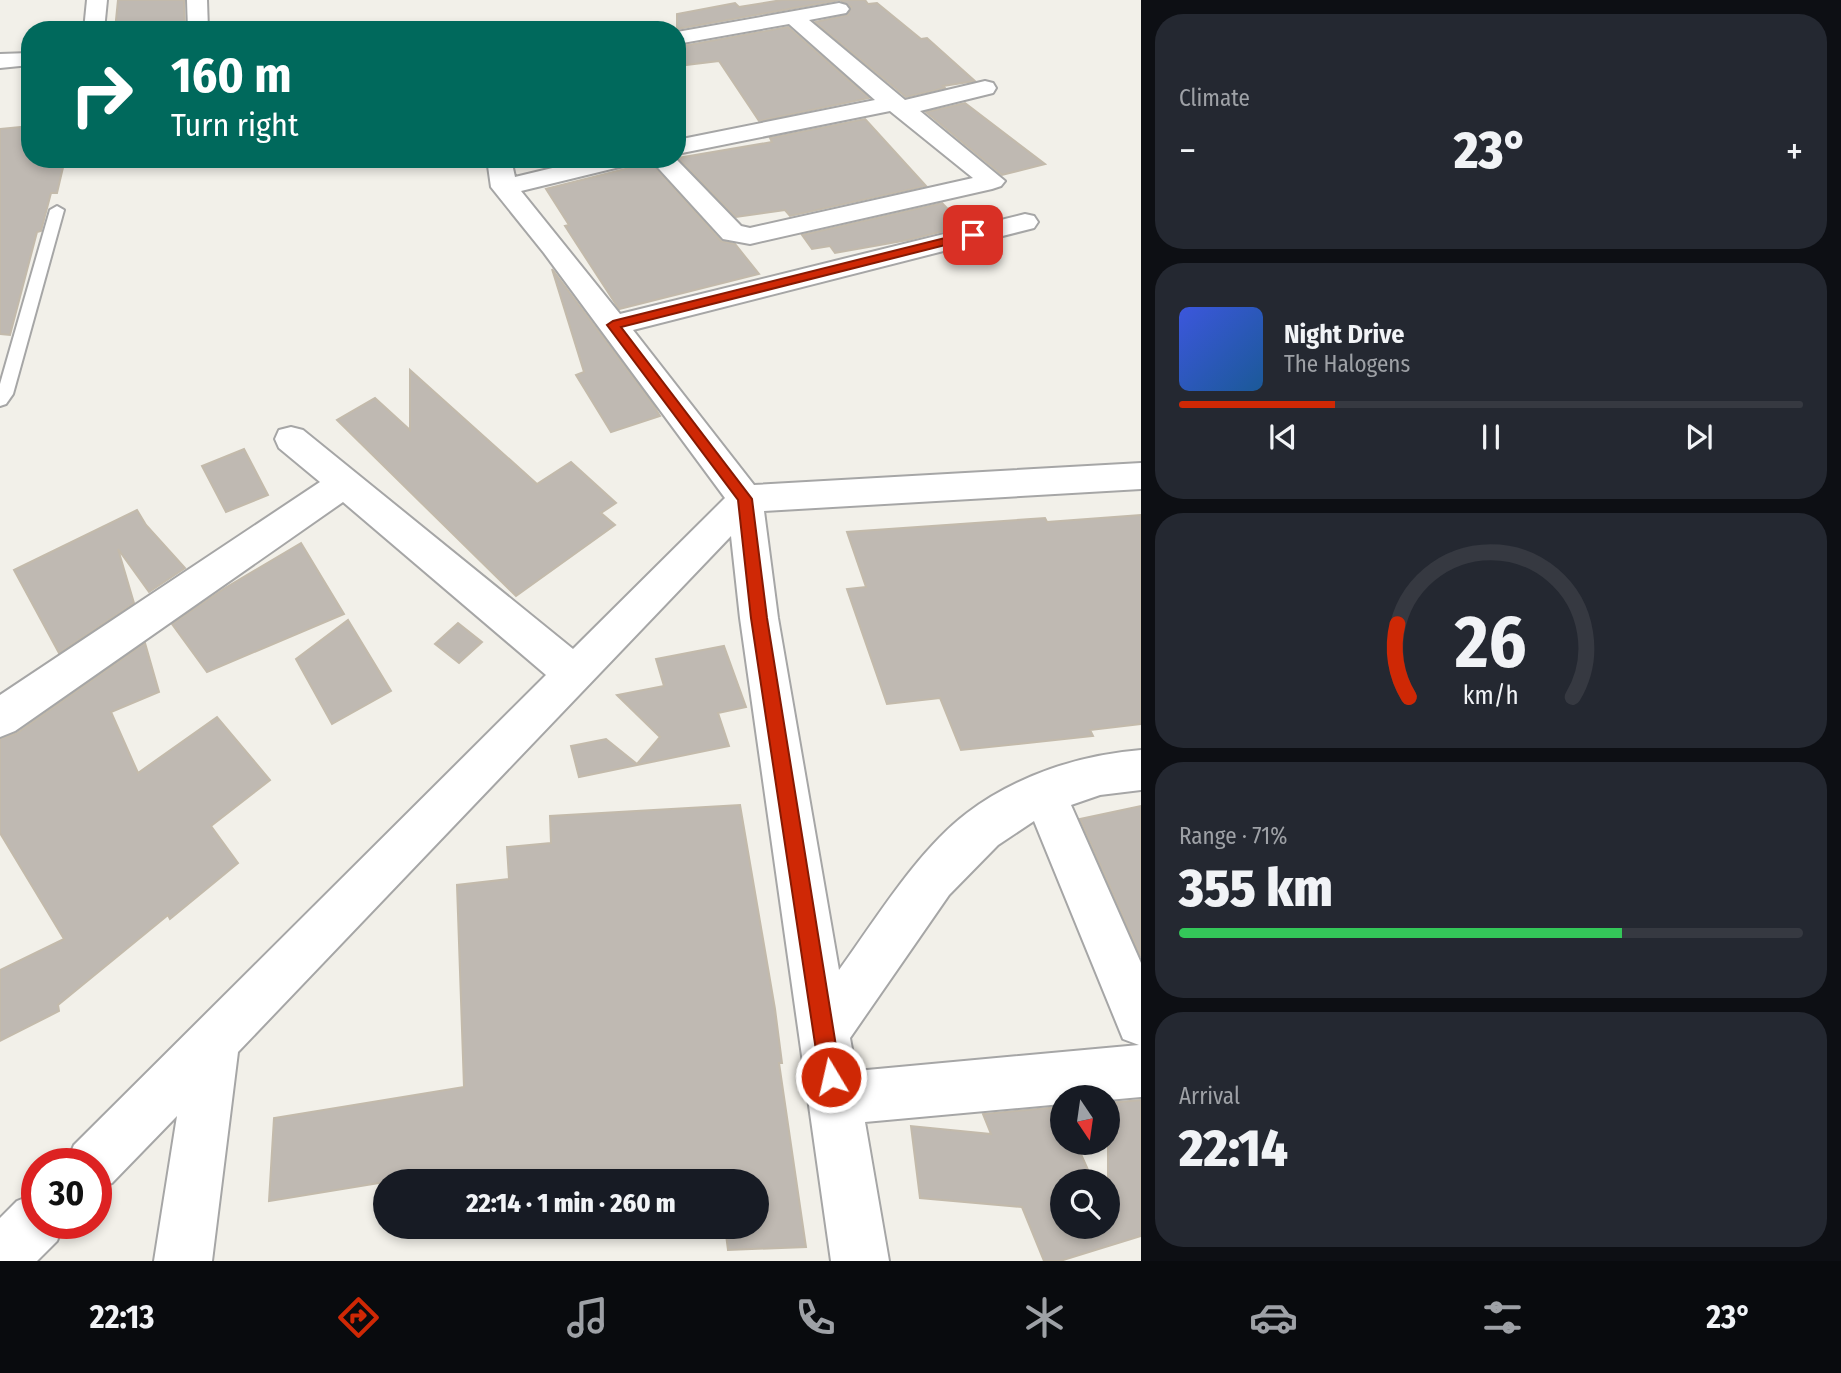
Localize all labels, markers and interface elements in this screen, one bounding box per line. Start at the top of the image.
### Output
text: 160 m [171,46,292,105]
icon: right [56,49,147,140]
text: Climate [1179,84,1250,112]
text: Turn right [171,106,298,144]
text: 23° [1454,119,1528,182]
text: − [1179,128,1196,174]
text: + [1786,128,1803,174]
pin [943,205,1003,265]
icon: arrive [954,216,992,254]
text: Night Drive [1284,319,1404,350]
text: The Halogens [1284,350,1410,378]
icon: previous [1264,418,1302,456]
icon: pause [1472,418,1510,456]
icon: next [1680,418,1718,456]
text: 26 [1454,599,1527,686]
text: km/h [1463,680,1519,710]
text: Range · 71% [1179,822,1287,850]
text: 355 km [1179,857,1333,920]
position arrow [794,1040,868,1114]
text: Arrival [1179,1082,1240,1110]
north arrow [1050,1085,1120,1155]
map controls [1050,1085,1120,1239]
text: 22:14 [1179,1117,1288,1180]
speed limit sign: 30 [21,1148,112,1239]
button: search [1050,1169,1120,1239]
text: 22:14 · 1 min · 260 m [466,1188,676,1219]
icon: directions [334,1293,383,1342]
icon: music [563,1293,612,1342]
icon: phone [791,1293,840,1342]
icon: climate [1020,1293,1069,1342]
icon: car [1249,1293,1298,1342]
icon: filters [1478,1293,1527,1342]
text: 22:13 [90,1298,154,1336]
text: 23° [1706,1298,1751,1336]

